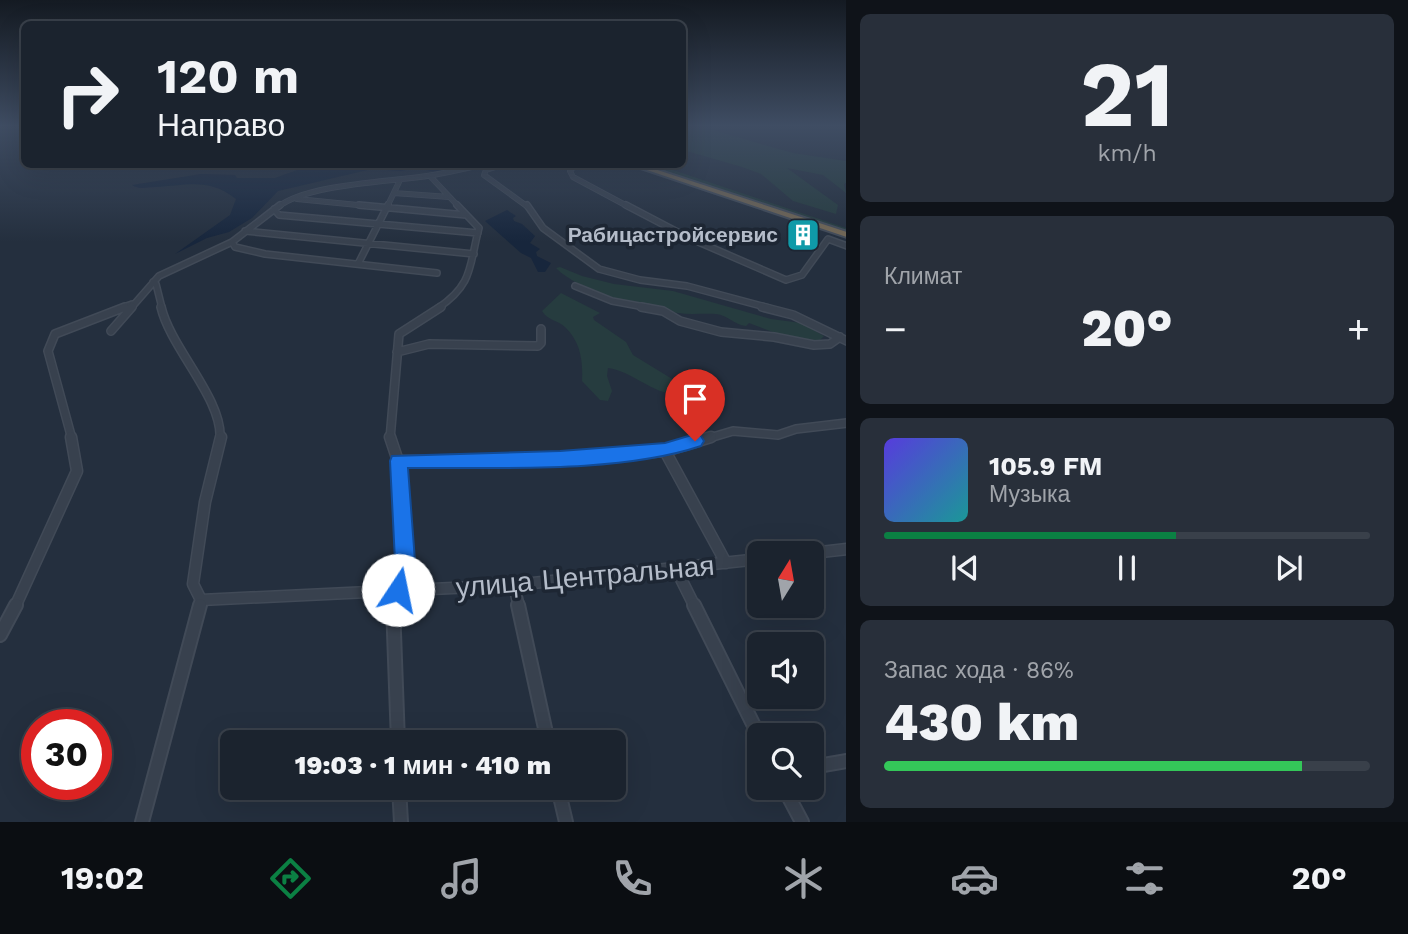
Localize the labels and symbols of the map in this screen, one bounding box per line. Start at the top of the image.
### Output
building icon: Рабицастройсервис [784,216,822,254]
place label: Рабицастройсервис [568,222,778,247]
pin [665,369,725,441]
north arrow [747,541,824,618]
street label: улица Центральная [454,549,716,604]
position arrow [361,553,435,627]
speed limit sign: 30 [21,709,112,800]

